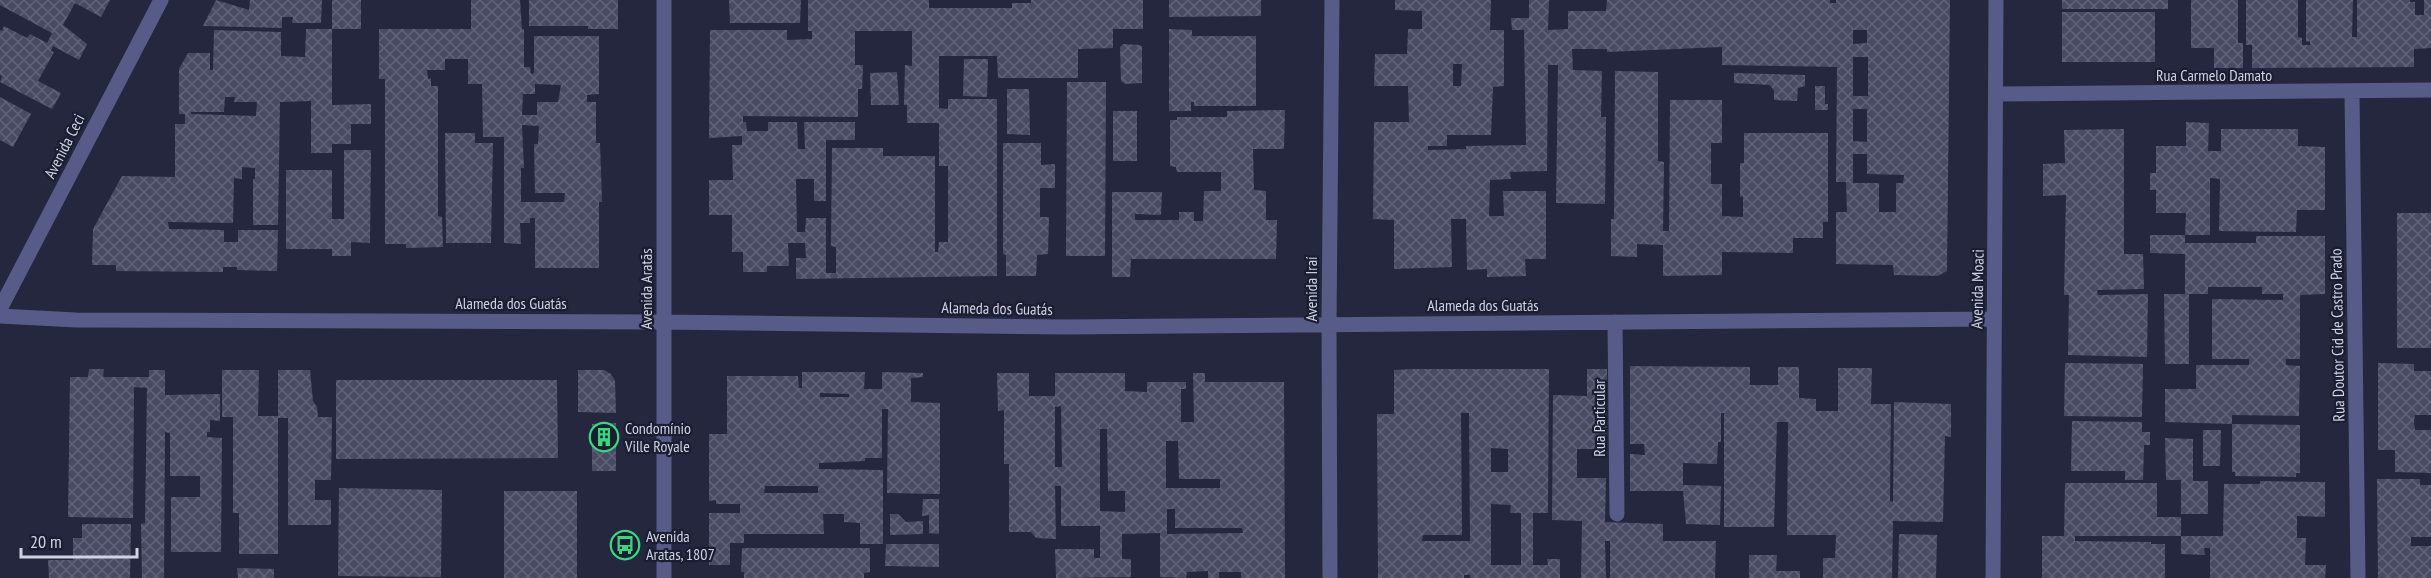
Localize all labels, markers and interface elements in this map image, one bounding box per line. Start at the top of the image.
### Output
street label: Rua Carmelo Damato [2156,65,2272,85]
street label: Avenida Ceci [39,110,89,182]
street label: Avenida Aratãs [636,248,656,330]
street label: Rua Doutor Cid de Castro Prado [2325,248,2349,422]
street label: Avenida Moaci [1966,249,1988,329]
street label: Avenida Iraí [1301,256,1321,322]
street label: Alameda dos Guatás [455,293,567,313]
street label: Alameda dos Guatás [1427,295,1539,315]
street label: Alameda dos Guatás [941,297,1053,319]
street label: Rua Particular [1589,379,1609,457]
place label: Condomínio Ville Royale [624,418,691,456]
building icon: Condomínio Ville Royale [588,421,620,453]
scale bar [21,521,136,559]
place label: Avenida Aratas, 1807 [646,526,715,564]
bus stop icon: Avenida Aratas, 1807 [609,529,641,561]
text: 20 m [30,530,62,553]

